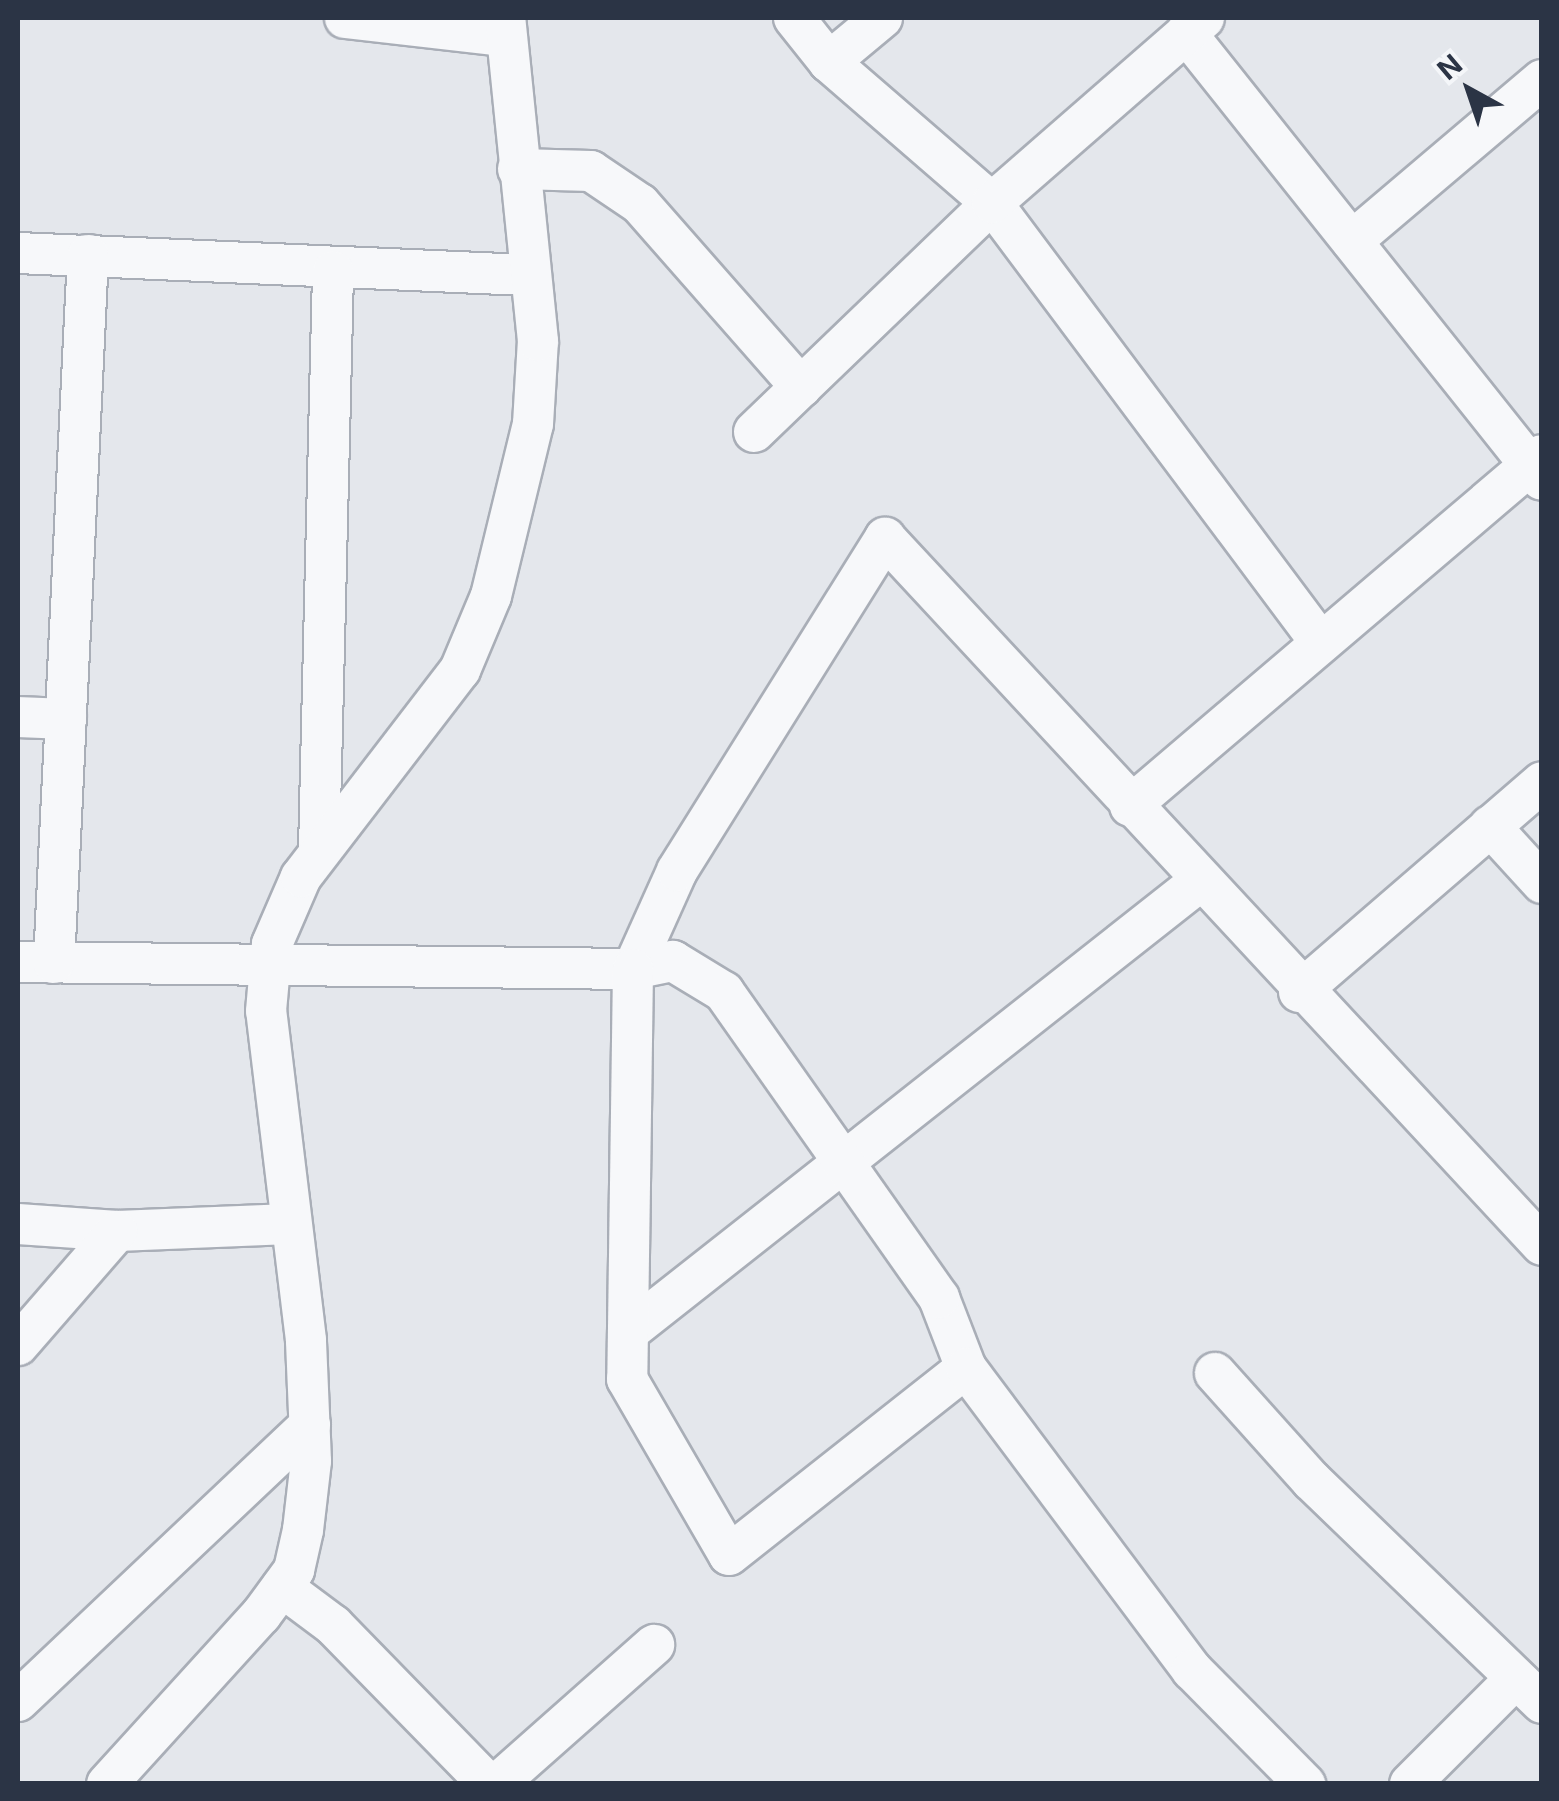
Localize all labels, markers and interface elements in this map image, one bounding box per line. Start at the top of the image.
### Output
north arrow [1419,40,1519,140]
text: N [1431,47,1469,87]

